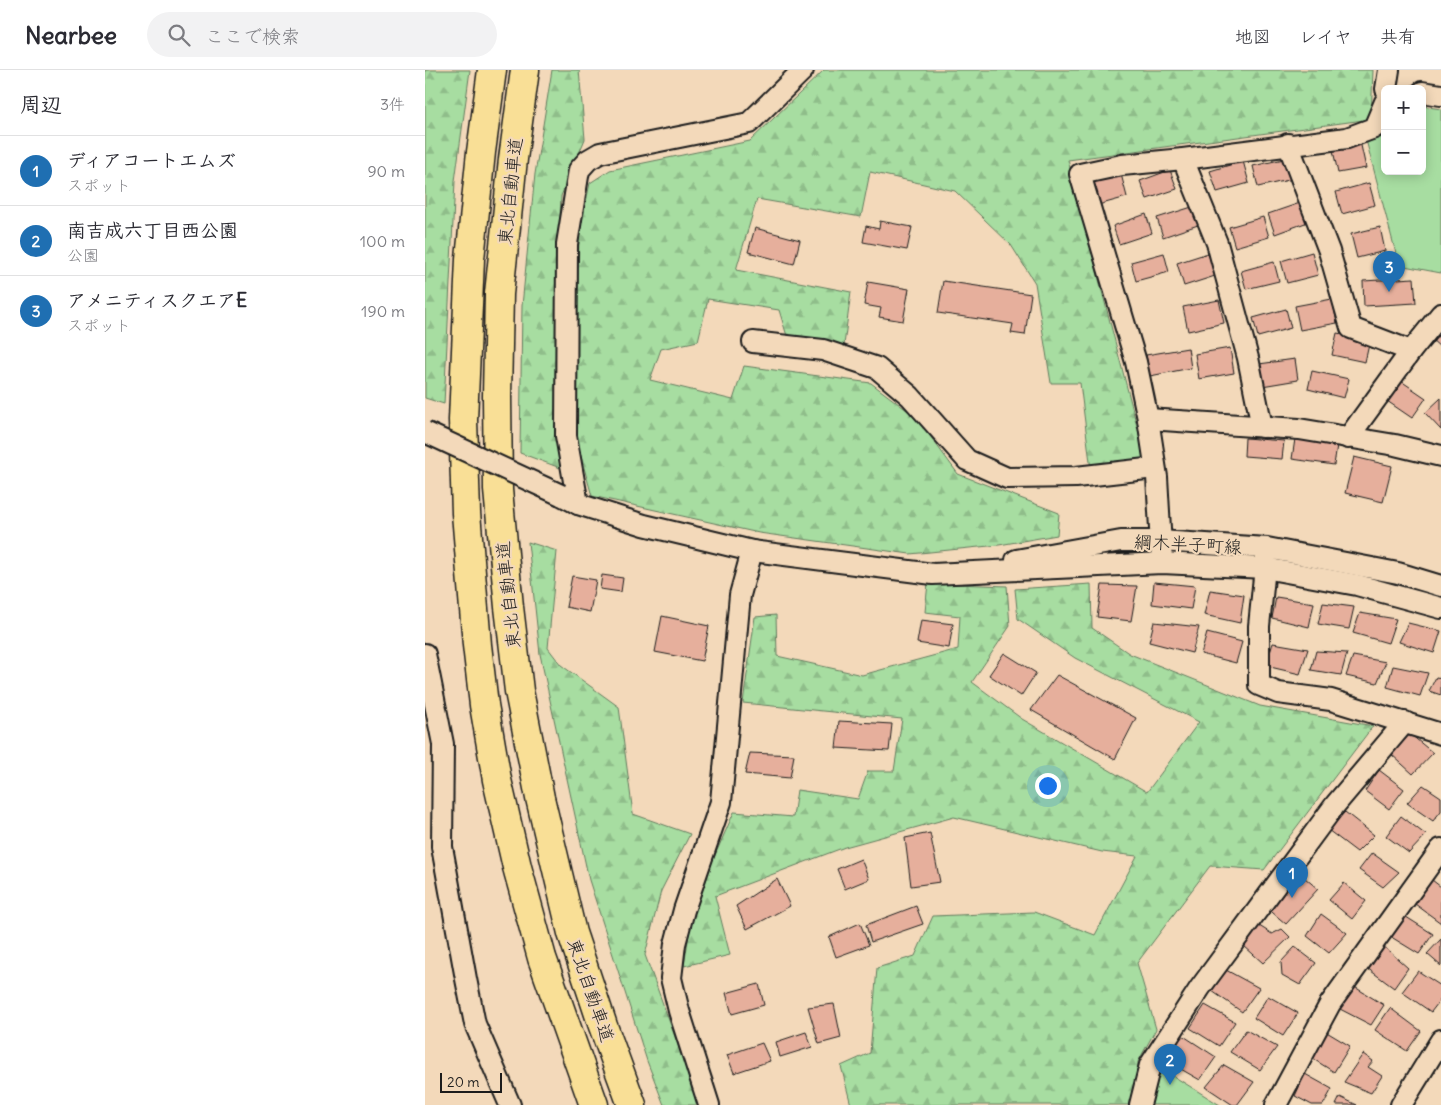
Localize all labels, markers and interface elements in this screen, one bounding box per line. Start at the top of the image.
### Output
search box [147,12,497,57]
text: Nearbee [25,20,117,50]
icon: search [165,21,193,49]
text: ここで検索 [205,24,300,48]
text: 地図 [1235,25,1271,48]
text: レイヤ [1299,25,1352,48]
text: 共有 [1380,25,1416,48]
map controls [1381,85,1426,175]
button: + [1381,85,1426,130]
text: 周辺 [20,91,62,118]
text: 3件 [380,94,405,114]
button: − [1381,130,1426,175]
street label: 東北自動車道 [493,136,527,246]
text: ディアコートエムズ [67,148,236,172]
text: 1 [33,161,39,181]
text: 90 m [367,161,405,181]
text: スポット [67,175,131,195]
text: 南吉成六丁目西公園 [67,218,238,242]
text: 2 [32,231,40,251]
text: 100 m [360,231,405,251]
text: 公園 [67,245,99,265]
pin: 3 [1373,251,1405,292]
text: アメニティスクエアE [67,288,247,312]
text: 3 [31,301,41,321]
text: 190 m [361,301,405,321]
text: スポット [67,315,131,335]
street label: 綱木半子町線 [1133,530,1243,558]
street label: 東北自動車道 [491,540,525,650]
your location [1035,773,1061,799]
pin: 1 [1276,857,1308,898]
street label: 東北自動車道 [563,935,619,1045]
pin: 2 [1154,1044,1186,1085]
scale bar [440,1070,503,1093]
text: 20 m [447,1073,480,1091]

